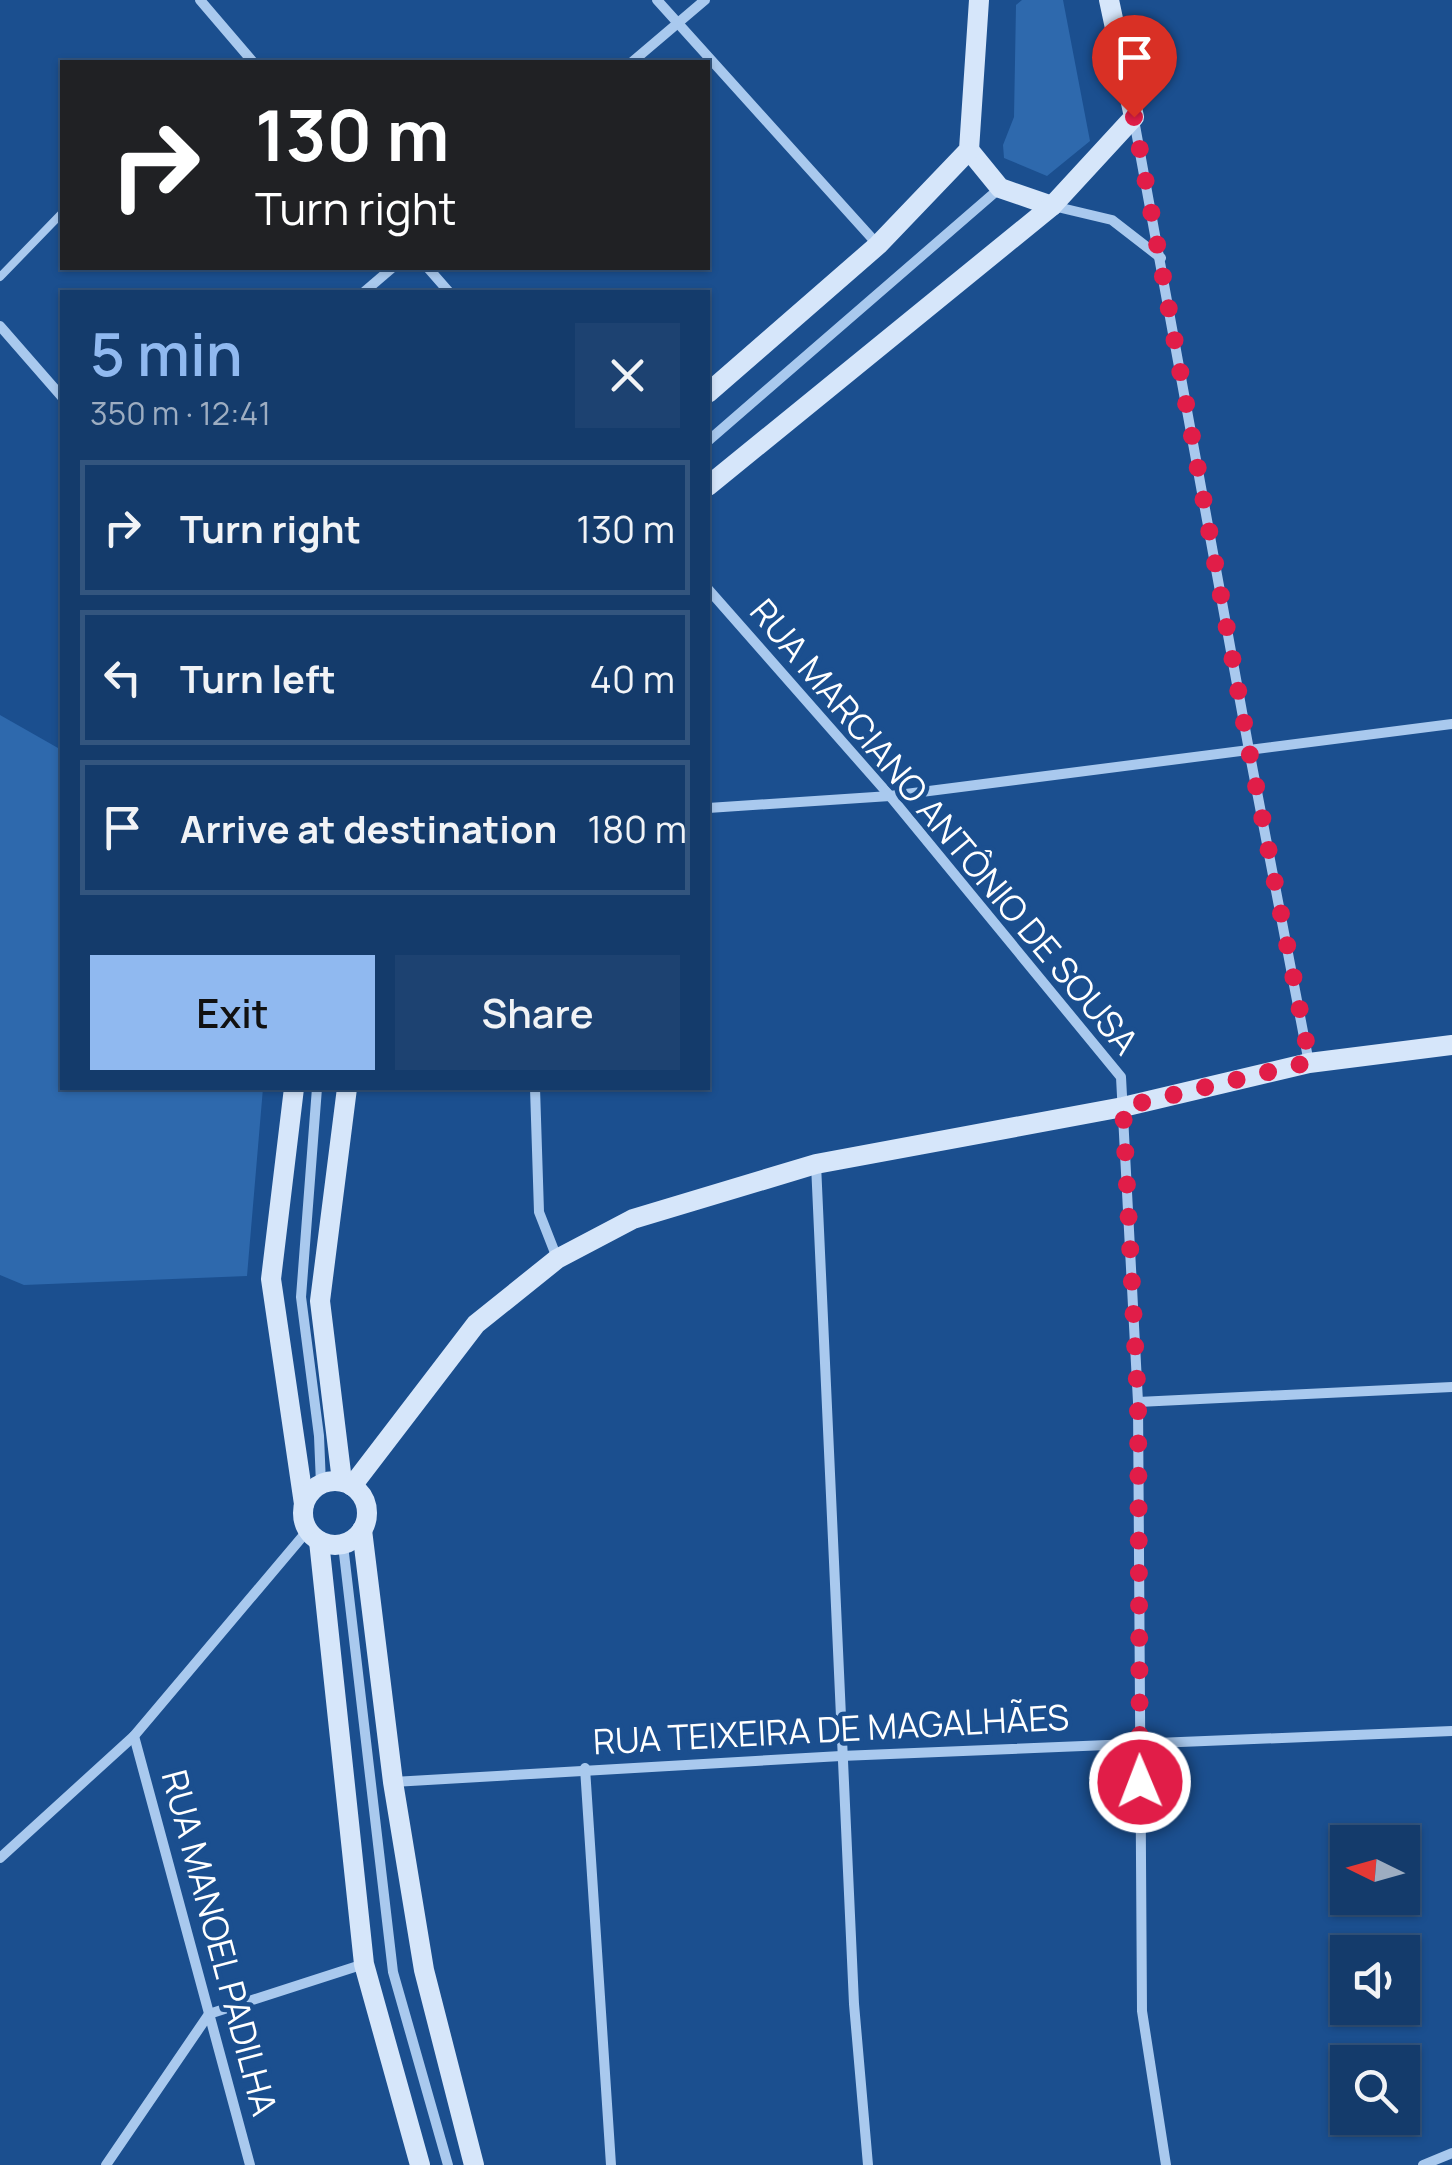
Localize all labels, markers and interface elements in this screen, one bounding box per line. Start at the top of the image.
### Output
pin [1092,15,1177,118]
icon: arrive [1107,30,1162,85]
text: 130 m [255,86,449,182]
icon: right [90,100,220,230]
text: Turn right [255,177,456,239]
text: 5 min [90,312,243,394]
button: close [575,323,680,428]
text: 350 m · 12:41 [90,391,271,435]
icon: right [95,500,150,555]
text: Turn right [180,502,361,554]
text: 130 m [576,502,675,554]
street label: RUA MARCIANO ANTÔNIO DE SOUSA [740,588,1150,1064]
icon: left [95,650,150,705]
text: Turn left [180,652,336,704]
text: 40 m [590,652,675,704]
icon: arrive [95,800,150,855]
text: Arrive at destination [180,802,557,854]
text: 180 m [587,802,687,854]
button: Exit [90,955,375,1070]
button: Share [395,955,680,1070]
street label: RUA TEIXEIRA DE MAGALHÃES [592,1693,1070,1765]
position arrow [1088,1730,1192,1834]
street label: RUA MANOEL PADILHA [151,1765,289,2121]
north arrow [1330,1825,1420,1915]
map controls [1330,1825,1420,2135]
button: sound [1330,1935,1420,2025]
button: search [1330,2045,1420,2135]

